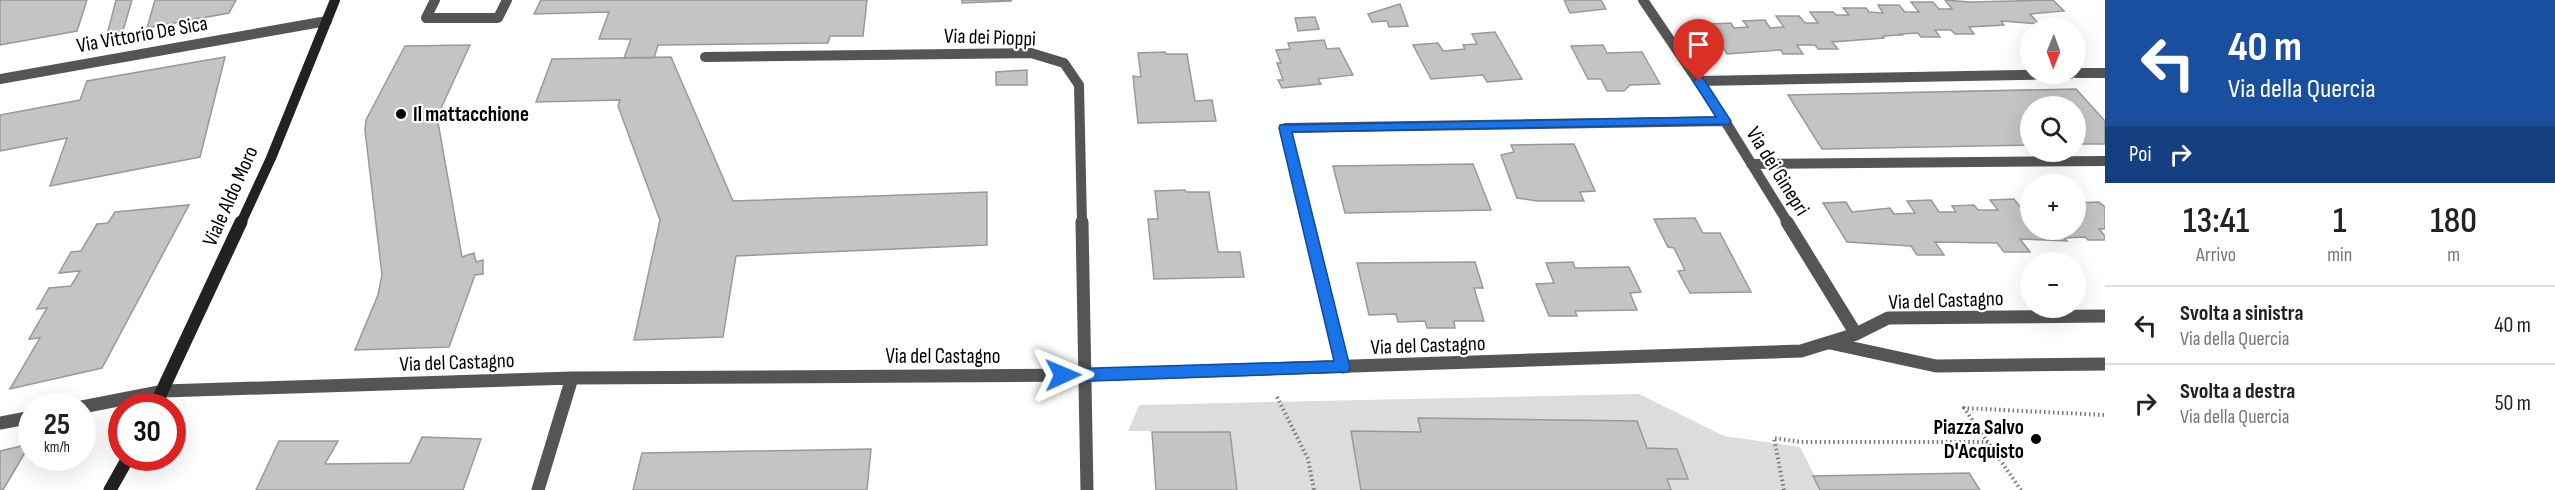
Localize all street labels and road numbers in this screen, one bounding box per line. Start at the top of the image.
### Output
street label: Via Vittorio De Sica [75,11,210,58]
street label: Via dei Pioppi [944,23,1036,52]
street label: Via dei Ginepri [1741,122,1815,220]
street label: Viale Aldo Moro [197,142,264,250]
street label: Via del Castagno [1888,286,2004,315]
street label: Via del Castagno [1370,331,1486,360]
street label: Via del Castagno [885,344,1001,369]
street label: Via del Castagno [399,348,515,377]

